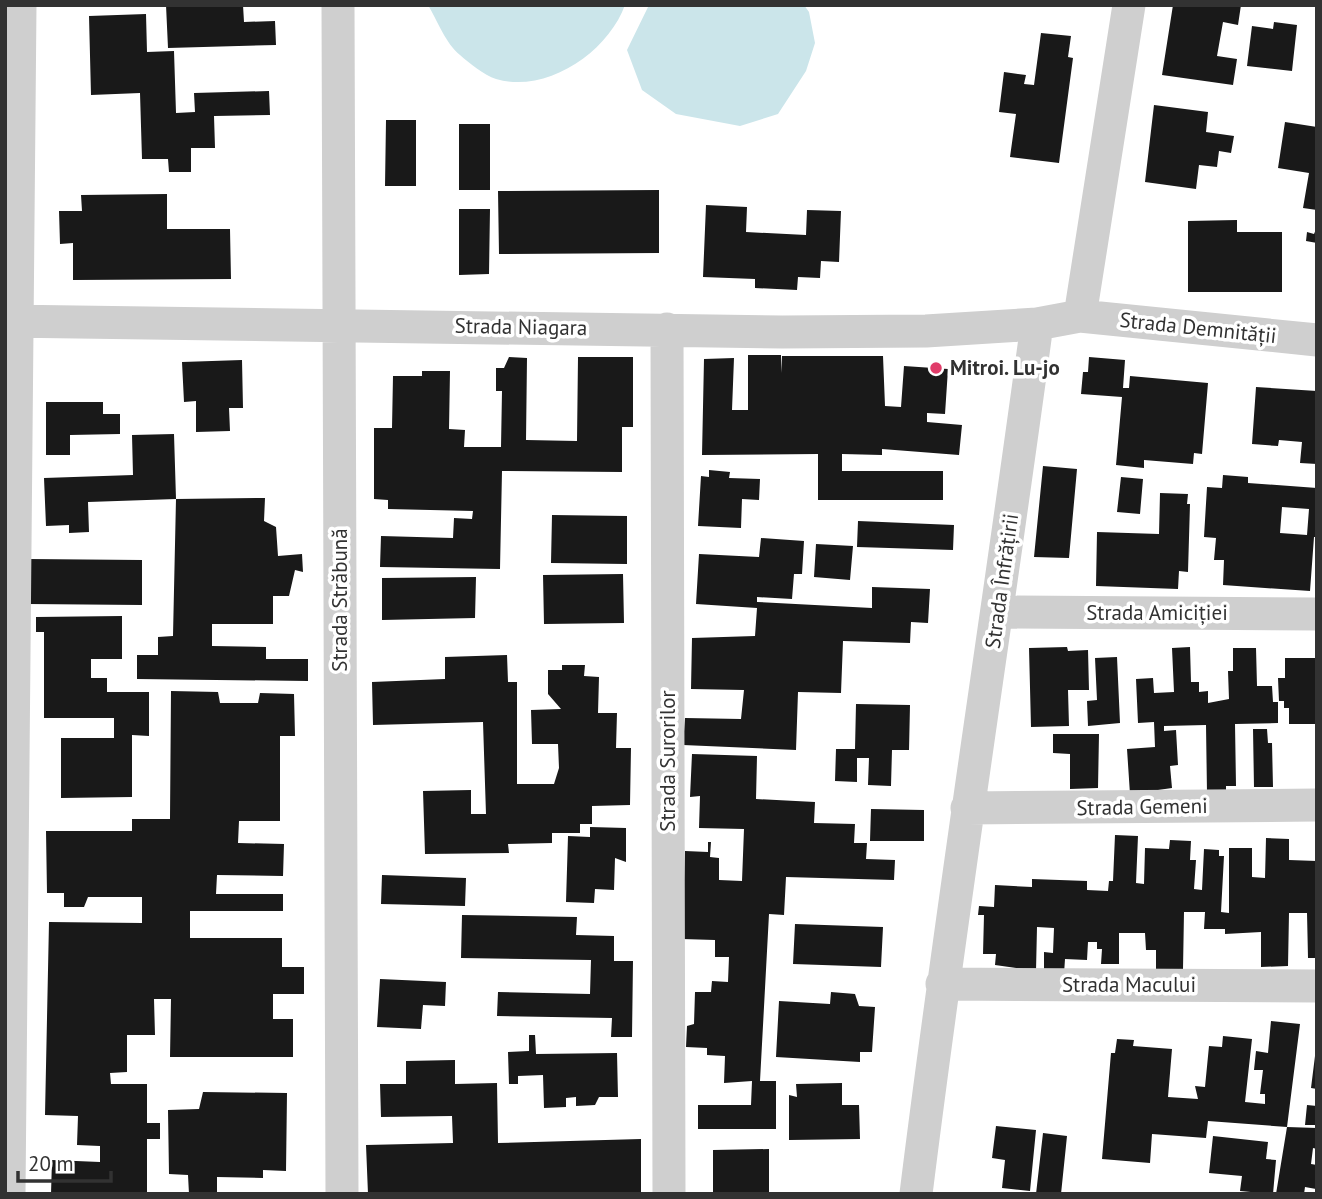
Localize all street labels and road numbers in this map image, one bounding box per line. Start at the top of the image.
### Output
street label: Strada Demnității [1118,306,1278,349]
street label: Strada Niagara [454,312,588,341]
street label: Strada Înfrățirii [979,512,1024,650]
street label: Strada Străbună [326,528,353,672]
street label: Strada Amiciției [1086,599,1228,626]
street label: Strada Surorilor [654,690,681,832]
street label: Strada Gemeni [1076,792,1208,821]
street label: Strada Macului [1062,971,1196,998]

